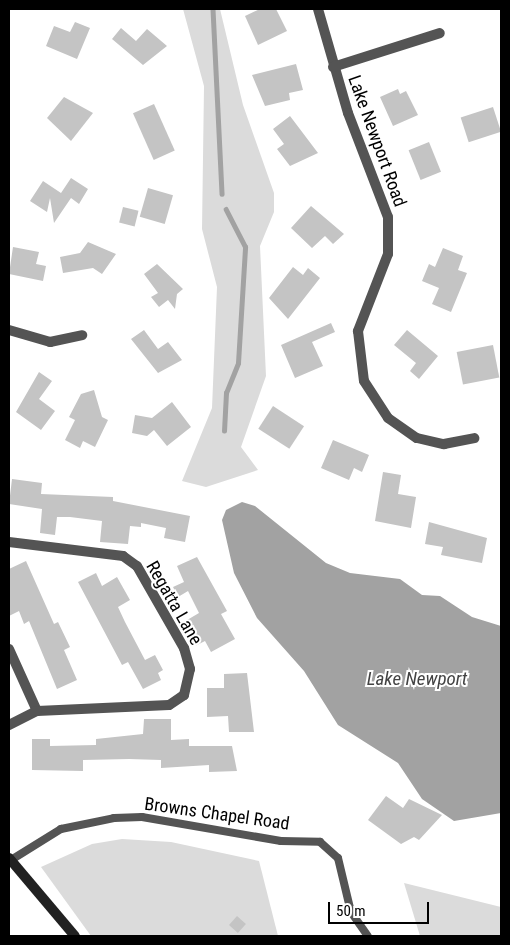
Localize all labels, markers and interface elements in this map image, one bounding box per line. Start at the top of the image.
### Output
street label: Lake Newport Road [343,72,411,210]
street label: Regatta Lane [141,557,207,649]
water label: Lake Newport [367,668,467,690]
street label: Browns Chapel Road [143,793,291,835]
scale bar [330,892,431,924]
text: 50 m [336,902,366,920]

